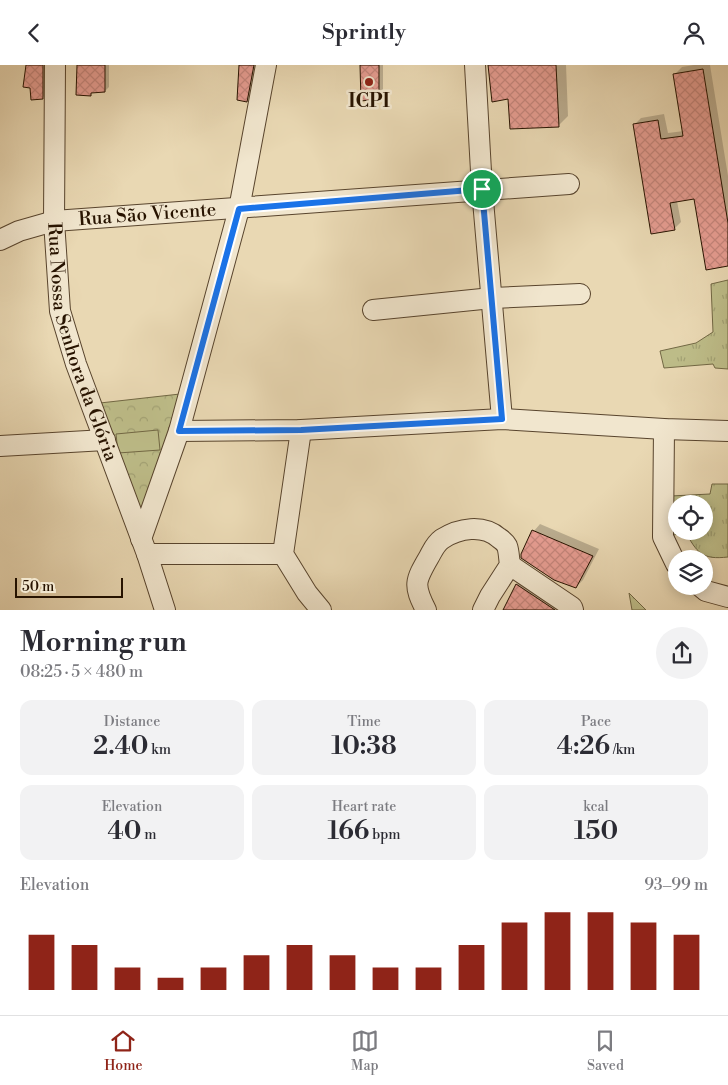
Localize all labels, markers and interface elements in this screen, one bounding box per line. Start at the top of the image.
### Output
icon: back [20,19,48,47]
text: Sprintly [322,19,406,46]
icon: person [680,19,708,47]
marker: ICPI [363,76,375,88]
place label: ICPI [348,89,390,113]
pin [461,168,503,210]
icon: arrive [468,175,496,203]
street label: Rua São Vicente [78,197,217,231]
street label: Rua Nossa Senhora da Glória [42,222,123,465]
map controls [668,495,713,595]
button: locate [668,495,713,540]
button: layers [668,550,713,595]
scale bar [15,575,122,598]
text: 50 m [22,578,54,596]
text: Morning run [20,625,187,660]
button: share [656,627,708,679]
text: 08:25 · 5 × 480 m [20,662,143,682]
text: Distance [104,713,160,731]
text: Time [347,713,381,731]
text: Pace [581,713,611,731]
text: 2.40 [93,731,148,762]
text: 10:38 [331,731,397,762]
text: 4:26 [557,731,610,762]
text: km [148,741,171,759]
text: /km [610,741,635,759]
text: Elevation [102,798,162,816]
text: Heart rate [332,798,396,816]
text: kcal [583,798,609,816]
text: 40 [108,816,141,847]
text: 166 [327,816,369,847]
text: 150 [574,816,618,847]
text: m [141,826,156,844]
text: bpm [369,826,401,844]
text: Elevation [20,875,89,895]
text: 93–99 m [644,875,708,895]
tab: Home [104,1027,143,1075]
tab: Map [351,1027,379,1075]
tab: Saved [587,1027,624,1075]

